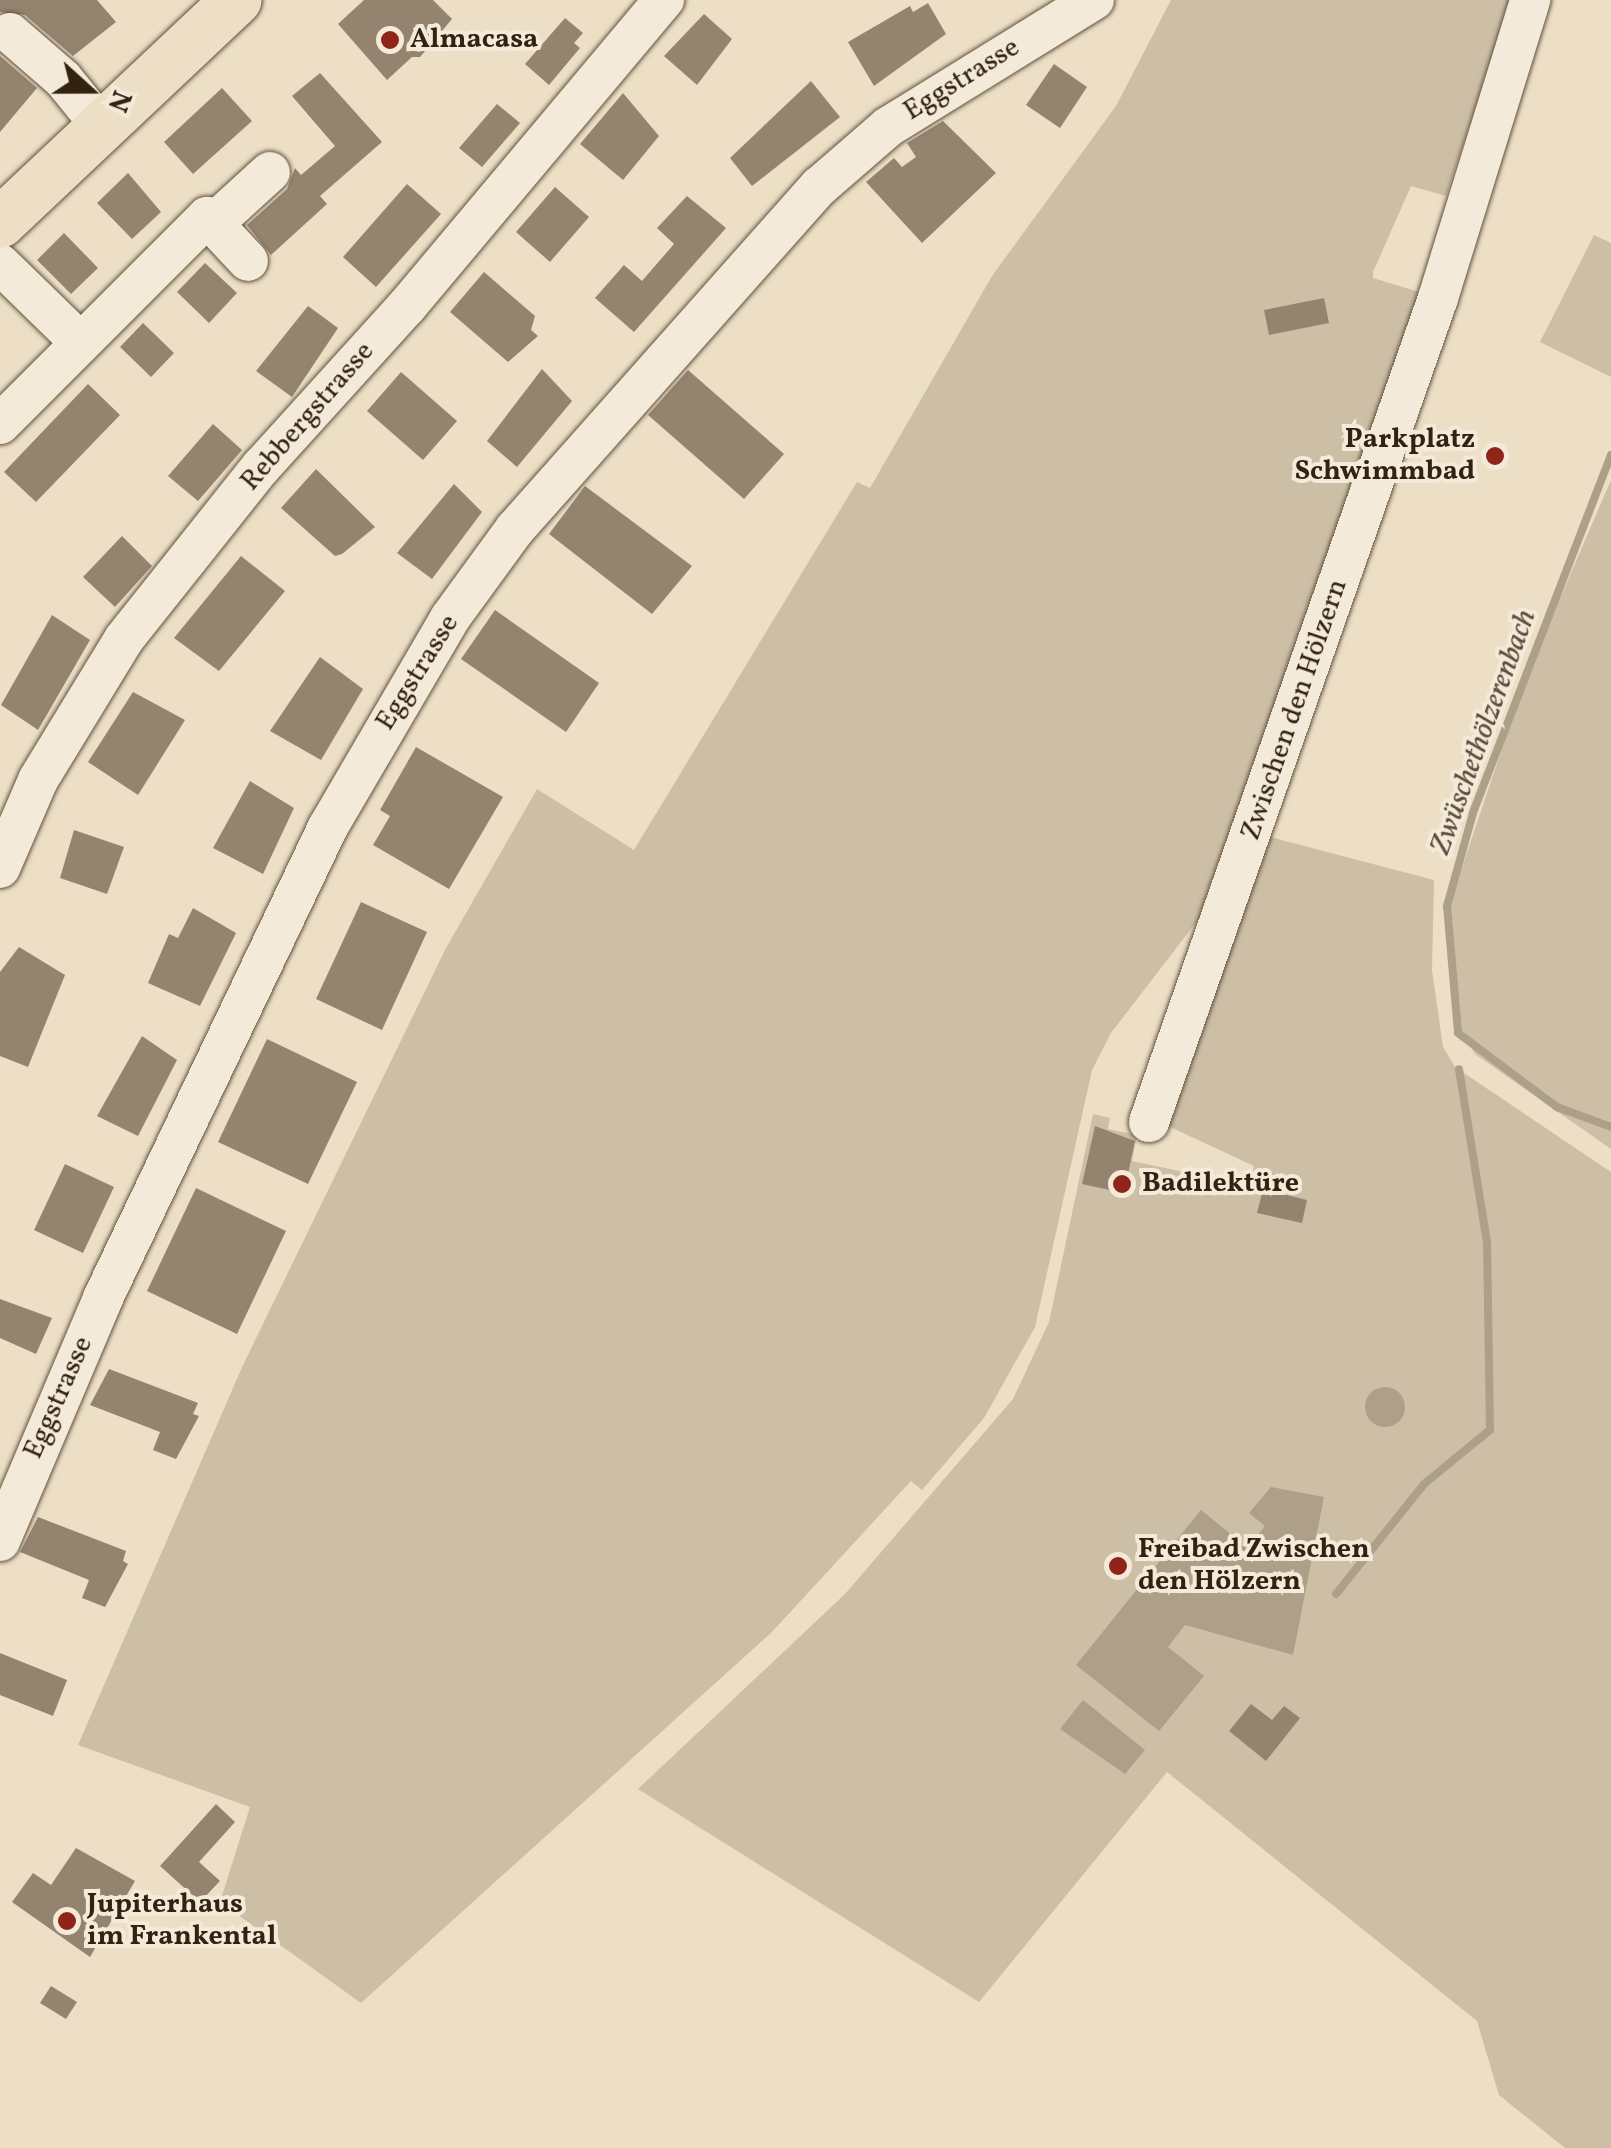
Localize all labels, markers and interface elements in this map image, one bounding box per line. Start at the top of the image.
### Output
place label: Almacasa [410,23,538,57]
marker: Almacasa [379,29,401,51]
street label: Eggstrasse [898,31,1026,129]
north arrow [40,40,140,140]
text: N [97,84,140,117]
street label: Rebbergstrasse [234,336,382,498]
place label: Parkplatz Schwimmbad [1294,423,1475,489]
marker: Parkplatz Schwimmbad [1484,445,1506,467]
street label: Zwischen den Hölzern [1235,575,1355,845]
water label: Zwüschethölzerenbach [1423,605,1545,859]
street label: Eggstrasse [369,609,467,737]
place label: Badilektüre [1142,1167,1299,1201]
marker: Badilektüre [1111,1173,1133,1195]
street label: Eggstrasse [17,1332,101,1464]
place label: Freibad Zwischen den Hölzern [1138,1533,1370,1599]
marker: Freibad Zwischen den Hölzern [1107,1555,1129,1577]
place label: Jupiterhaus im Frankental [87,1888,276,1954]
marker: Jupiterhaus im Frankental [56,1910,78,1932]

